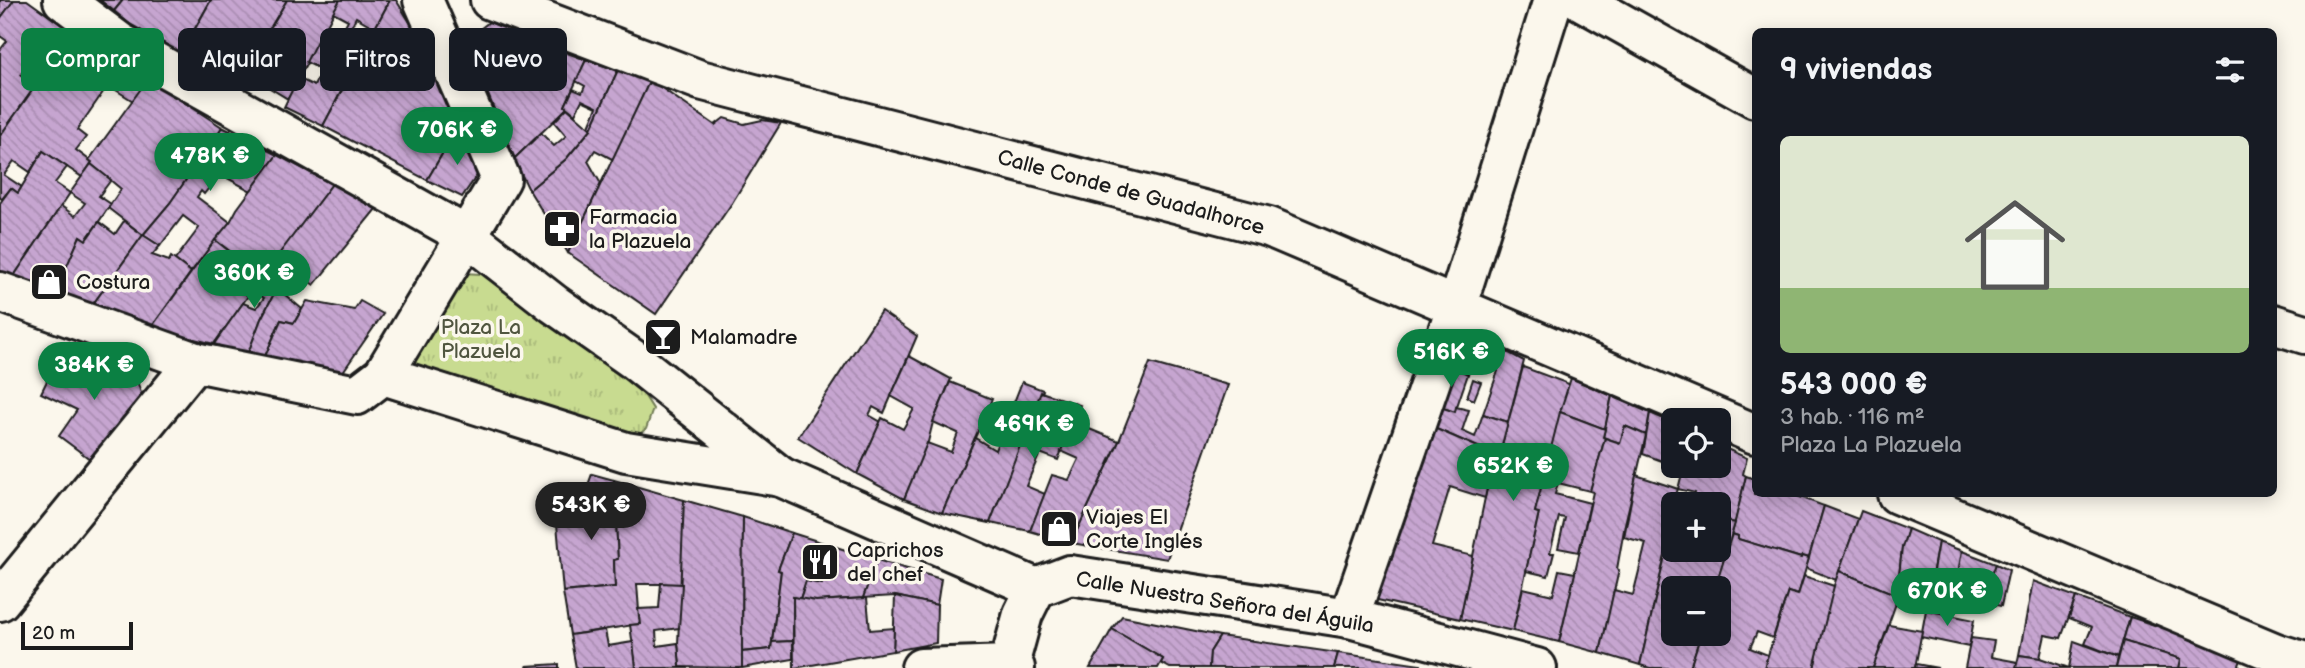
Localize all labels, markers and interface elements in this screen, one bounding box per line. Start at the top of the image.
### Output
chip: Comprar [21,28,164,91]
chip: Alquilar [178,28,306,91]
chip: Filtros [320,28,435,91]
chip: Nuevo [449,28,567,91]
icon: filters [2211,51,2249,89]
text: 9 viviendas [1780,52,1932,88]
pin: 706K € [400,108,514,167]
text: 706K € [417,116,497,144]
pin: 478K € [153,134,267,193]
text: 478K € [170,142,250,170]
street label: Calle Conde de Guadalhorce [995,145,1267,240]
icon: home [1952,182,2078,308]
place label: Farmacia la Plazuela [589,205,691,254]
pharmacy icon: Farmacia la Plazuela [541,208,583,250]
pin: 360K € [197,250,311,310]
text: 360K € [214,259,294,287]
shop icon: Costura [28,261,70,303]
place label: Costura [76,270,150,295]
park label: Plaza La Plazuela [441,315,521,364]
bar icon: Malamadre [642,316,684,358]
place label: Malamadre [690,325,797,350]
pin: 516K € [1394,330,1508,389]
text: 516K € [1413,338,1489,366]
pin: 384K € [37,342,151,402]
text: 384K € [54,351,134,379]
text: 543 000 € [1780,367,1927,403]
pin: 469K € [977,402,1091,461]
text: 3 hab. · 116 m² [1780,403,1925,431]
map controls [1661,408,1731,646]
button: locate [1661,408,1731,478]
text: 469K € [994,410,1074,438]
text: Plaza La Plazuela [1780,431,1962,459]
pin: 652K € [1456,444,1570,503]
text: 652K € [1473,452,1553,480]
pin: 543K € [534,482,648,542]
text: 543K € [551,491,631,519]
button: + [1661,492,1731,562]
place label: Viajes El Corte Inglés [1086,505,1203,554]
shop icon: Viajes El Corte Inglés [1038,508,1080,550]
place label: Caprichos del chef [847,538,944,587]
restaurant icon: Caprichos del chef [799,541,841,583]
street label: Calle Nuestra Señora del Águila [1074,567,1376,638]
pin: 670K € [1890,568,2004,628]
button: − [1661,576,1731,646]
text: 670K € [1907,577,1987,605]
scale bar [21,619,133,651]
text: 20 m [32,622,75,645]

